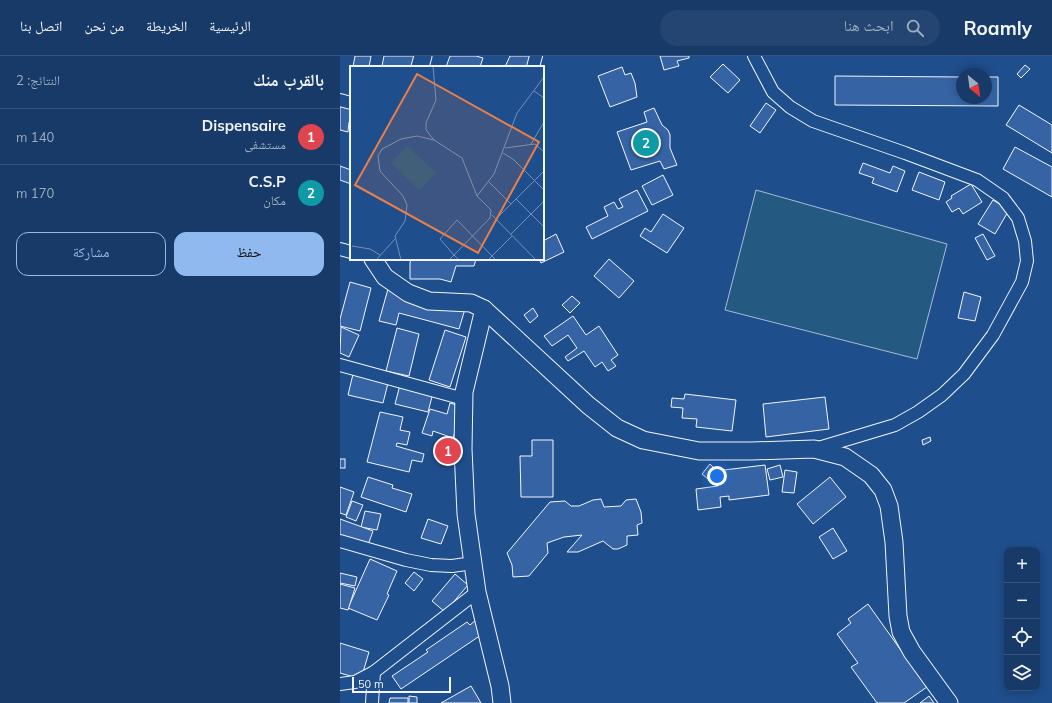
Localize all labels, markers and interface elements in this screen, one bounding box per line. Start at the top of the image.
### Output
search box [660,10,940,46]
text: ابحث هنا [844,16,894,35]
text: Roamly [964,16,1032,40]
text: اتصل بنا [20,17,62,35]
text: من نحن [84,17,124,35]
text: الخريطة [146,17,187,35]
text: الرئيسية [209,17,251,35]
icon: search [904,17,926,39]
inset map [350,66,544,260]
north arrow [956,68,992,104]
text: بالقرب منك [253,69,324,90]
text: النتائج: 2 [16,72,60,88]
text: Dispensaire [202,116,286,135]
pin: 2 [633,128,659,158]
text: 140 m [16,129,54,145]
text: 1 [307,129,315,145]
text: مستشفى [244,136,286,152]
text: C.S.P [248,172,286,191]
text: 170 m [16,185,54,201]
text: 2 [307,185,315,201]
text: مكان [263,192,286,208]
button: مشاركة [16,232,166,276]
button: حفظ [174,232,324,276]
pin: 1 [435,436,461,466]
your location [707,466,727,486]
map controls [1004,547,1040,691]
button: + [1004,547,1040,583]
button: − [1004,583,1040,619]
button: locate [1004,619,1040,655]
button: layers [1004,655,1040,691]
scale bar [352,675,451,694]
text: 50 m [358,677,384,691]

